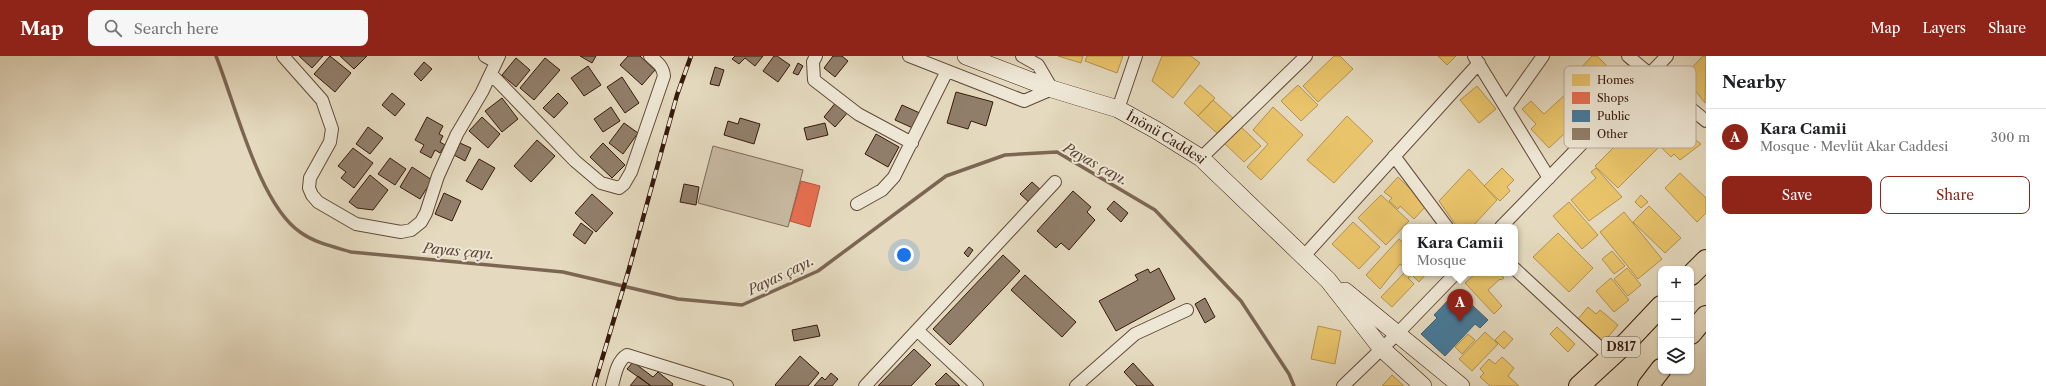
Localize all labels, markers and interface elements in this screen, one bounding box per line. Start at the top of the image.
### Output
search box [88,10,368,46]
text: Map [20,17,64,40]
icon: search [102,17,124,39]
text: Search here [134,19,219,38]
text: Map [1870,19,1900,37]
text: Layers [1922,19,1966,37]
text: Share [1988,19,2026,37]
legend [1564,66,1696,148]
text: Nearby [1722,72,1786,92]
text: Homes [1597,73,1634,87]
text: Shops [1597,91,1629,105]
street label: İnönü Caddesi [1124,107,1210,167]
text: Public [1597,109,1630,123]
text: Kara Camii [1760,119,1847,138]
text: Other [1597,127,1628,141]
text: A [1730,129,1740,145]
text: 300 m [1991,129,2030,145]
water label: Payas çayı. [1059,138,1132,189]
text: Mosque · Mevlüt Akar Caddesi [1760,138,1948,154]
button: Save [1722,176,1872,214]
button: Share [1880,176,2030,214]
popup [1402,224,1518,276]
text: Kara Camii [1417,233,1503,252]
water label: Payas çayı. [421,239,496,263]
your location [894,245,914,265]
water label: Payas çayı. [744,251,817,299]
text: Mosque [1417,252,1466,268]
map controls [1658,266,1694,374]
button: + [1658,266,1694,302]
pin: A [1447,289,1473,322]
button: − [1658,302,1694,338]
road number: D817 [1602,337,1640,357]
button: layers [1658,338,1694,374]

